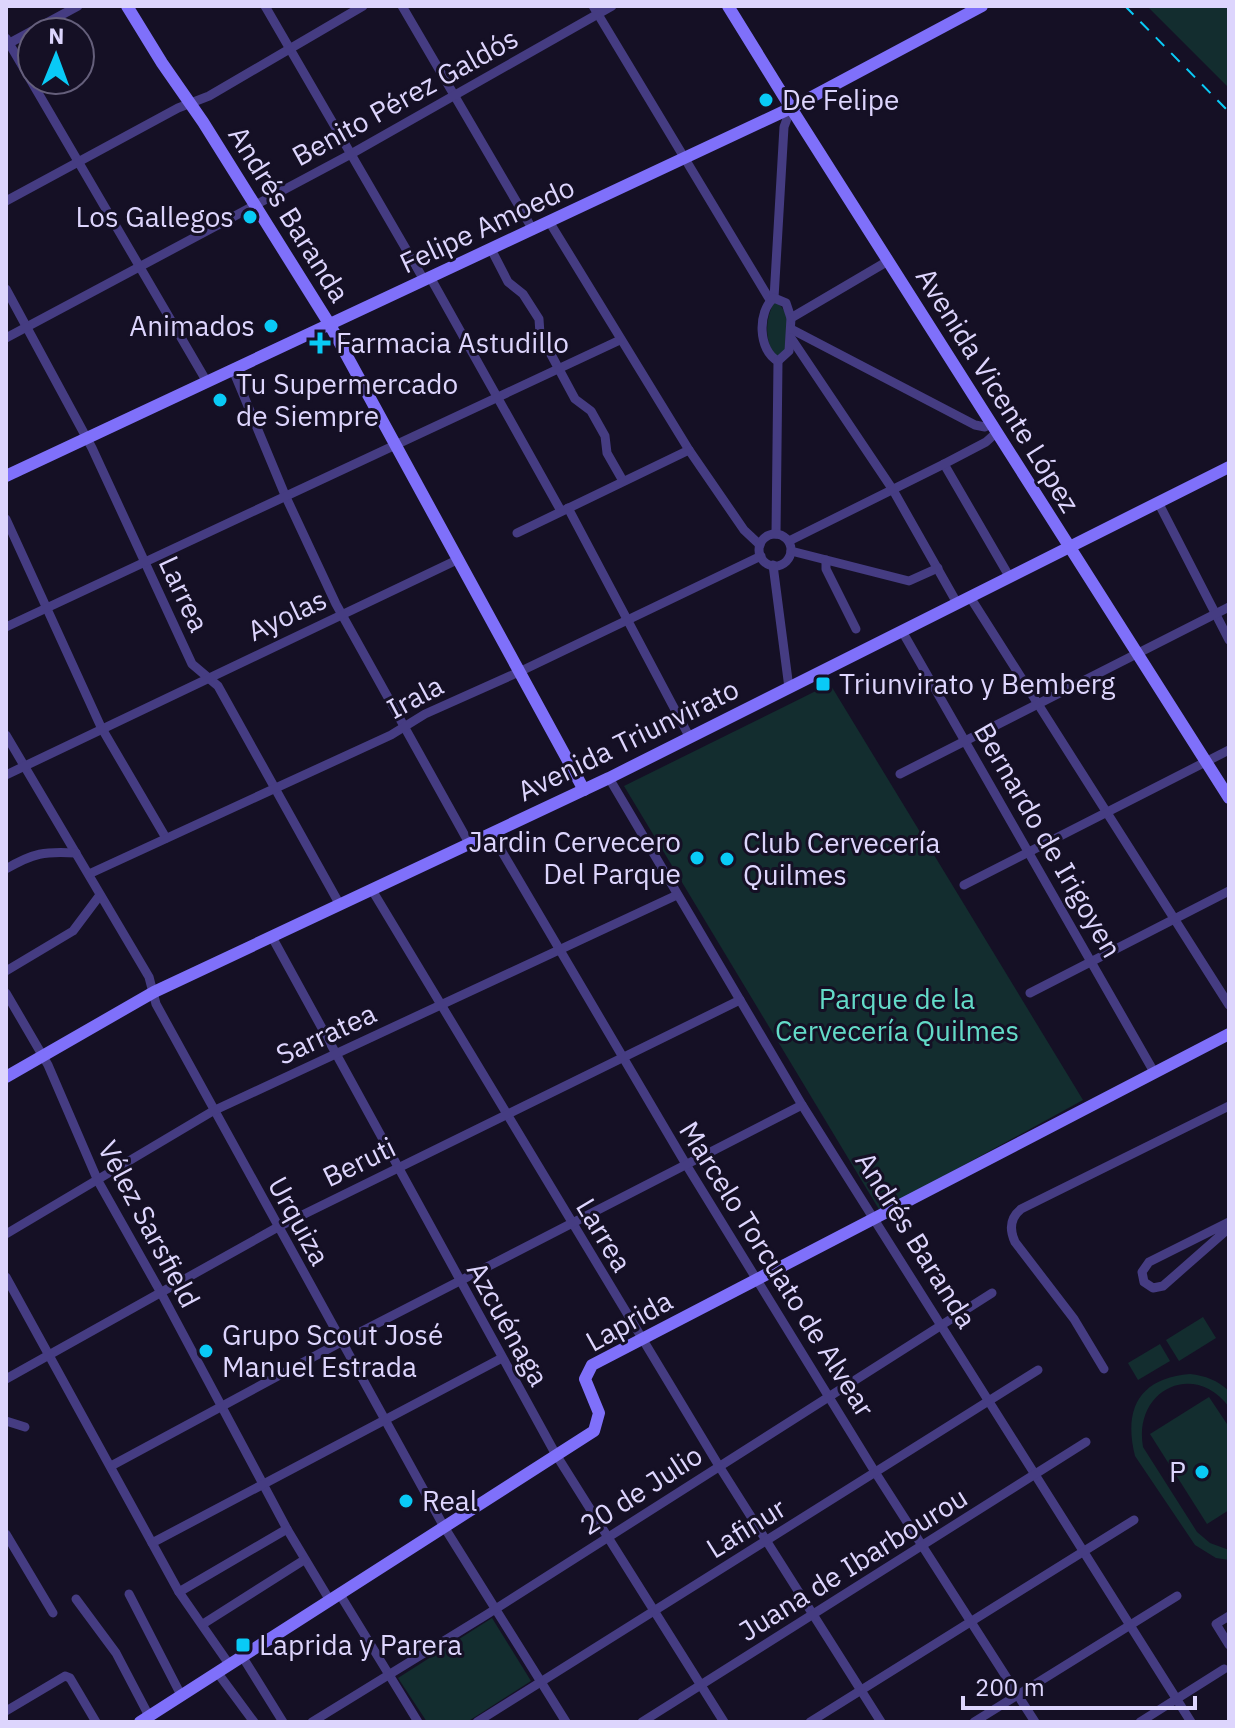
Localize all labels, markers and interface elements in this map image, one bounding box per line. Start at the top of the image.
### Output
north arrow [16,16,96,96]
street label: Benito Pérez Galdós [285,19,524,174]
text: N [48,21,65,50]
place label: De Felipe [782,81,899,118]
marker: De Felipe [757,91,775,109]
street label: Andrés Baranda [220,119,358,309]
street label: Felipe Amoedo [394,168,580,281]
place label: Los Gallegos [76,198,234,235]
marker: Los Gallegos [241,208,259,226]
street label: Avenida Vicente López [908,260,1089,519]
place label: Animados [129,307,255,344]
marker: Animados [262,317,280,335]
place label: Farmacia Astudillo [336,324,569,361]
marker: Farmacia Astudillo [311,334,329,352]
place label: Tu Supermercado de Siempre [236,365,458,434]
marker: Tu Supermercado de Siempre [211,391,229,409]
street label: Larrea [151,550,218,638]
street label: Ayolas [241,580,332,649]
place label: Triunvirato y Bemberg [839,665,1115,702]
street label: Irala [380,666,449,727]
street label: Avenida Triunvirato [511,670,745,809]
marker: Triunvirato y Bemberg [814,675,832,693]
street label: Bernardo de Irigoyen [966,716,1131,964]
place label: Jardin Cervecero Del Parque [469,823,681,892]
place label: Club Cervecería Quilmes [743,824,941,893]
marker: Jardin Cervecero Del Parque [688,849,706,867]
marker: Club Cervecería Quilmes [718,850,736,868]
park label: Parque de la Cervecería Quilmes [775,980,1019,1049]
street label: Sarratea [270,994,382,1073]
street label: Marcelo Torcuato de Alvear [671,1114,884,1423]
street label: Beruti [316,1128,401,1195]
street label: Vélez Sarsfield [90,1134,209,1314]
street label: Andrés Baranda [847,1145,985,1335]
street label: Urquiza [260,1170,339,1272]
street label: Larrea [568,1191,641,1278]
street label: Azcuénaga [459,1255,558,1393]
street label: Laprida [579,1282,679,1359]
place label: Grupo Scout José Manuel Estrada [222,1316,443,1385]
marker: Grupo Scout José Manuel Estrada [197,1342,215,1360]
street label: 20 de Julio [572,1436,709,1543]
place label: P [1169,1453,1186,1490]
marker: P [1193,1463,1211,1481]
street label: Juana de Ibarbourou [731,1478,974,1649]
place label: Real [422,1482,477,1519]
street label: Lafinur [699,1489,792,1566]
marker: Real [397,1492,415,1510]
place label: Laprida y Parera [259,1626,462,1663]
marker: Laprida y Parera [234,1636,252,1654]
scale bar [963,1660,1195,1710]
text: 200 m [975,1671,1045,1703]

